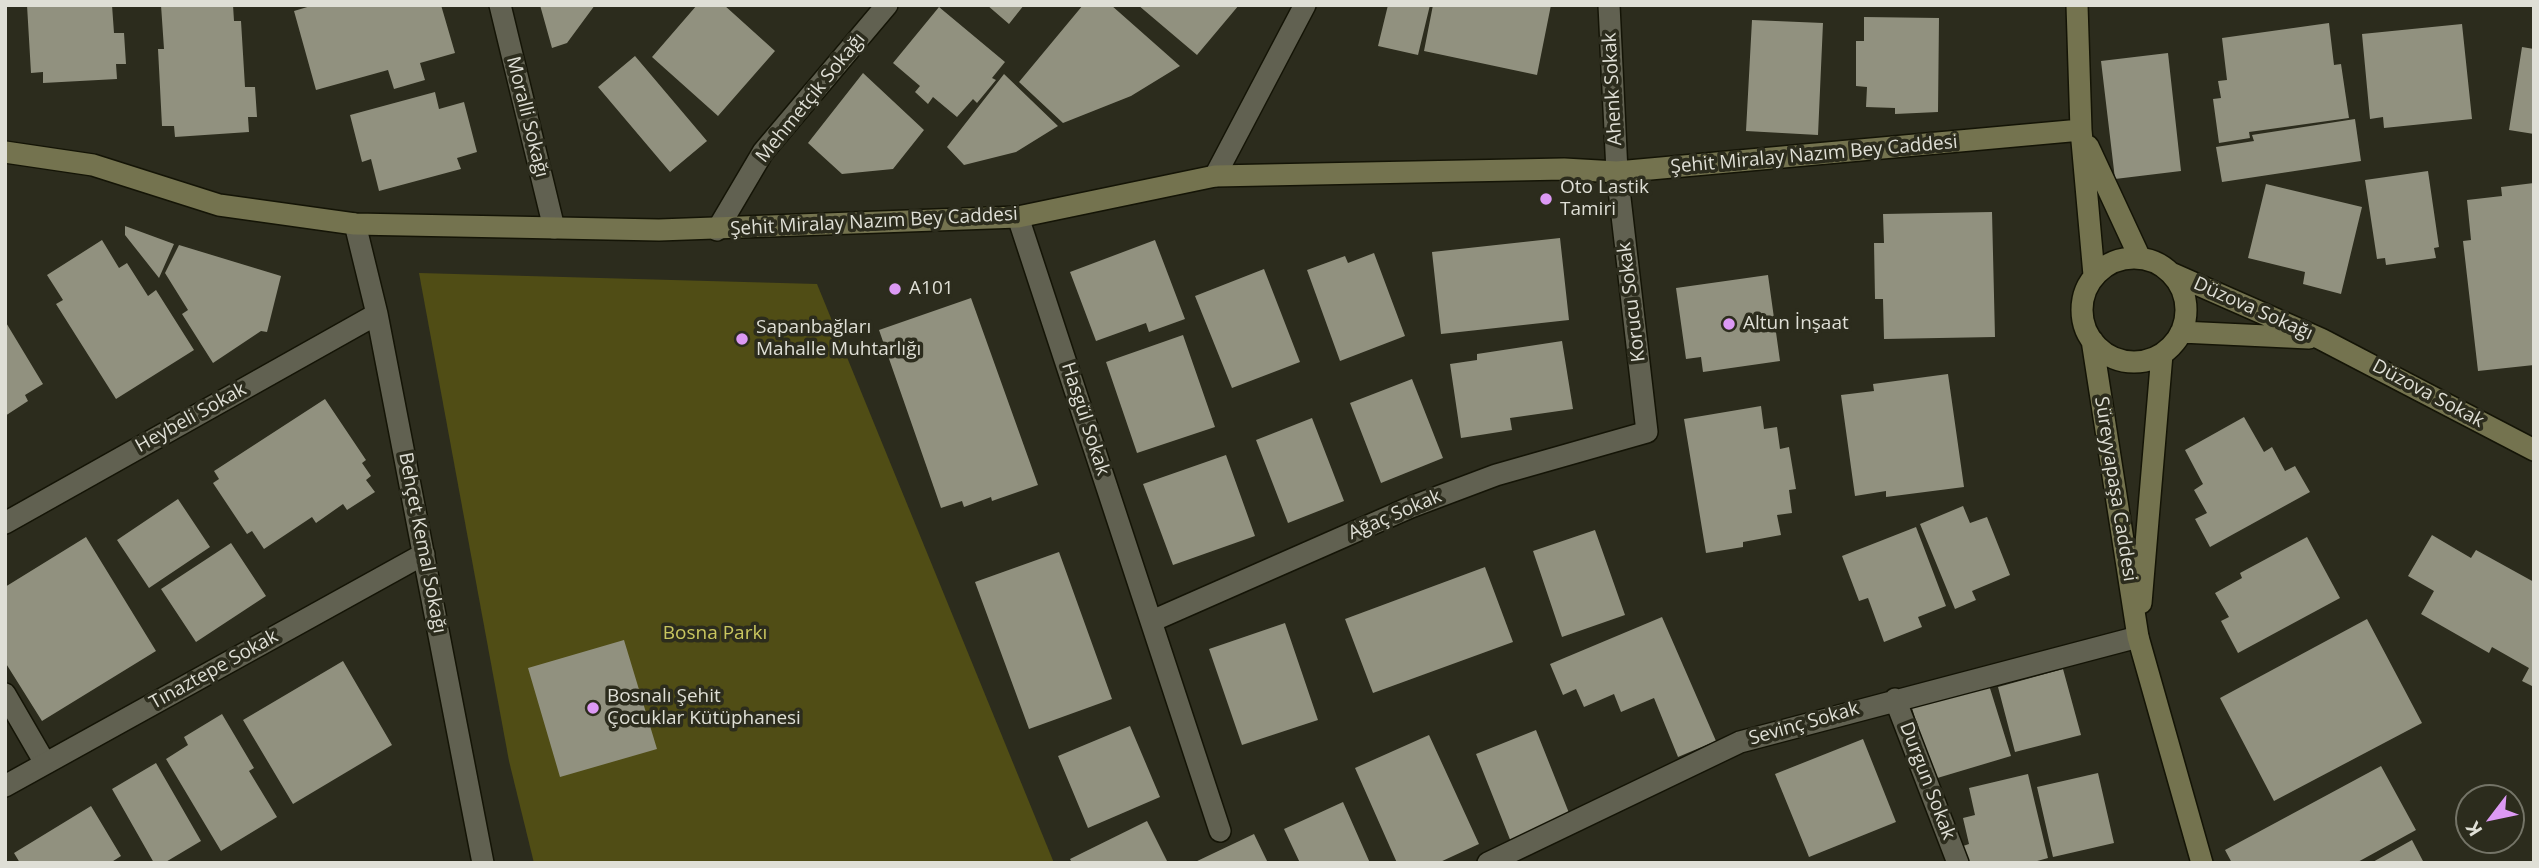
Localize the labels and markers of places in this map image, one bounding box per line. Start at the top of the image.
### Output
place label: Oto Lastik Tamiri [1560,177,1649,221]
marker: Oto Lastik Tamiri [1538,191,1554,207]
place label: A101 [909,278,954,300]
marker: A101 [887,281,903,297]
place label: Altun İnşaat [1743,313,1849,335]
marker: Altun İnşaat [1721,316,1737,332]
place label: Sapanbağları Mahalle Muhtarlığı [756,317,921,361]
marker: Sapanbağları Mahalle Muhtarlığı [734,331,750,347]
place label: Bosnalı Şehit Çocuklar Kütüphanesi [607,686,801,730]
marker: Bosnalı Şehit Çocuklar Kütüphanesi [585,700,601,716]

